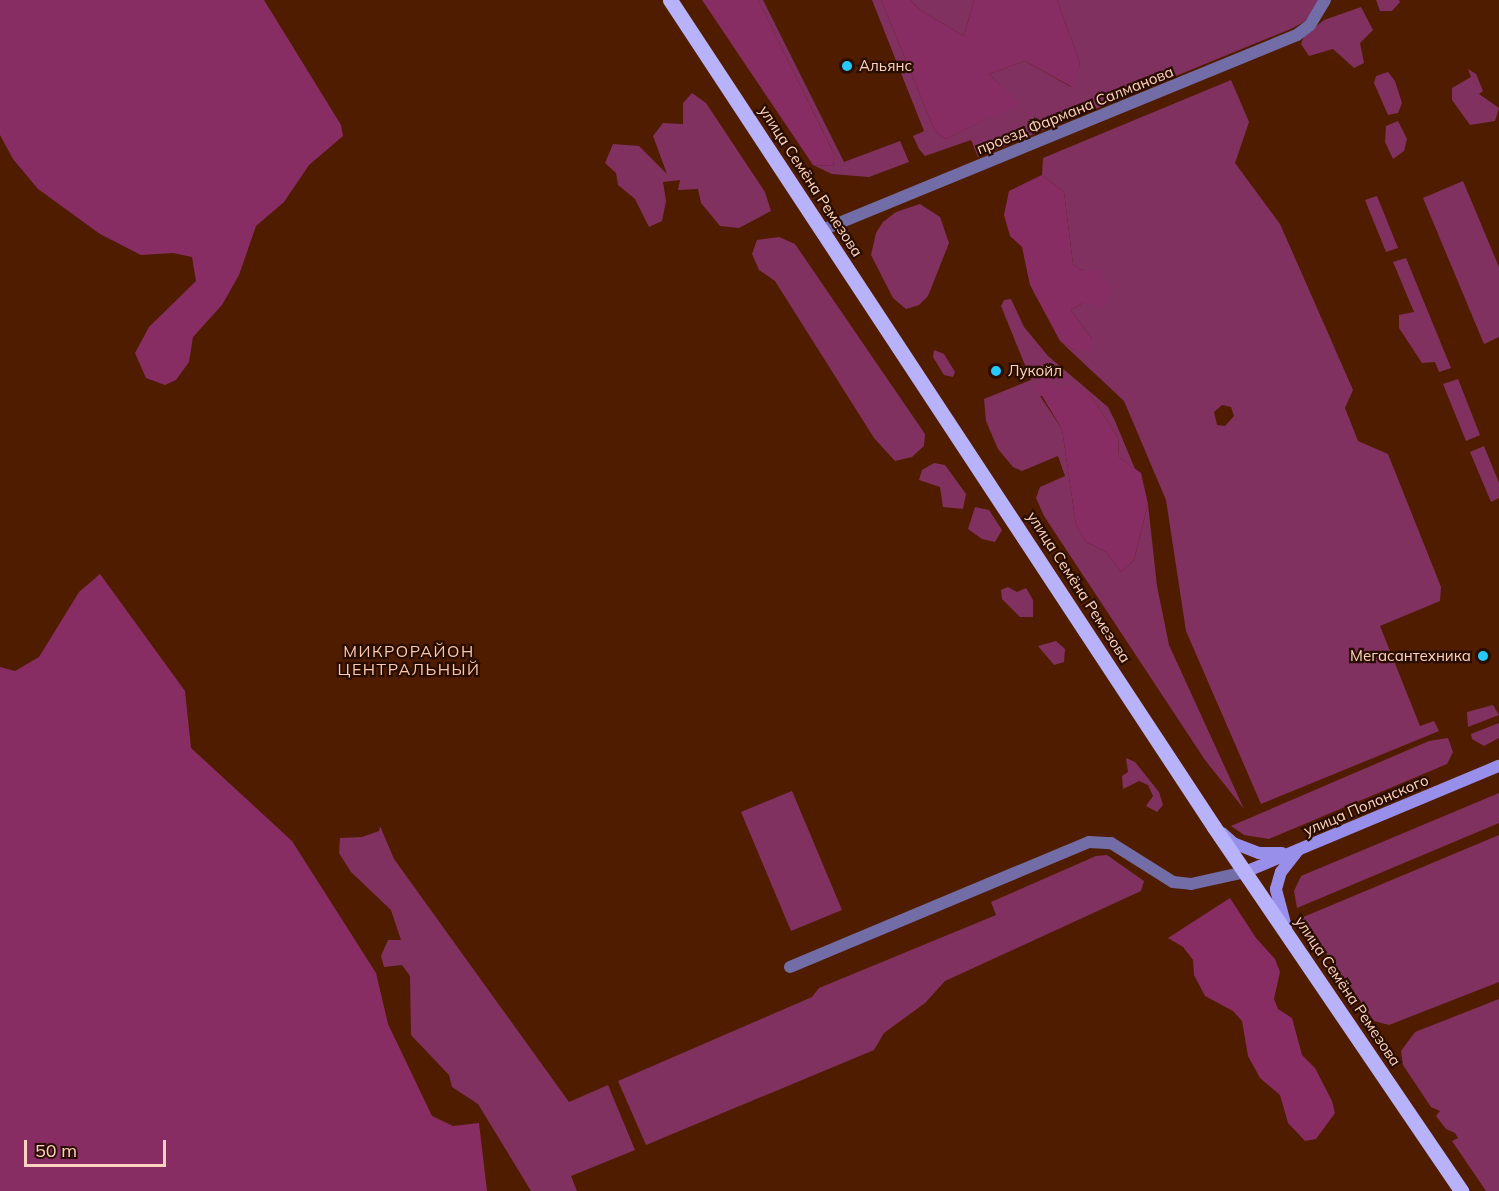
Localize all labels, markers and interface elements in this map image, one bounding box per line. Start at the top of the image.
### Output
place label: Альянс [859,57,912,75]
marker: Альянс [840,59,854,73]
street label: проезд Фармана Салманова [974,62,1176,158]
street label: улица Семёна Ремезова [755,102,867,260]
place label: Лукойл [1008,362,1062,380]
marker: Лукойл [989,364,1003,378]
street label: улица Семёна Ремезова [1023,508,1135,666]
district label: МИКРОРАЙОН ЦЕНТРАЛЬНЫЙ [338,641,480,679]
place label: Мегасантехника [1350,647,1471,665]
marker: Мегасантехника [1476,649,1490,663]
street label: улица Полонского [1301,771,1431,839]
street label: улица Семёна Ремезова [1291,913,1405,1069]
scale bar [27,1128,170,1166]
text: 50 m [35,1139,77,1162]

